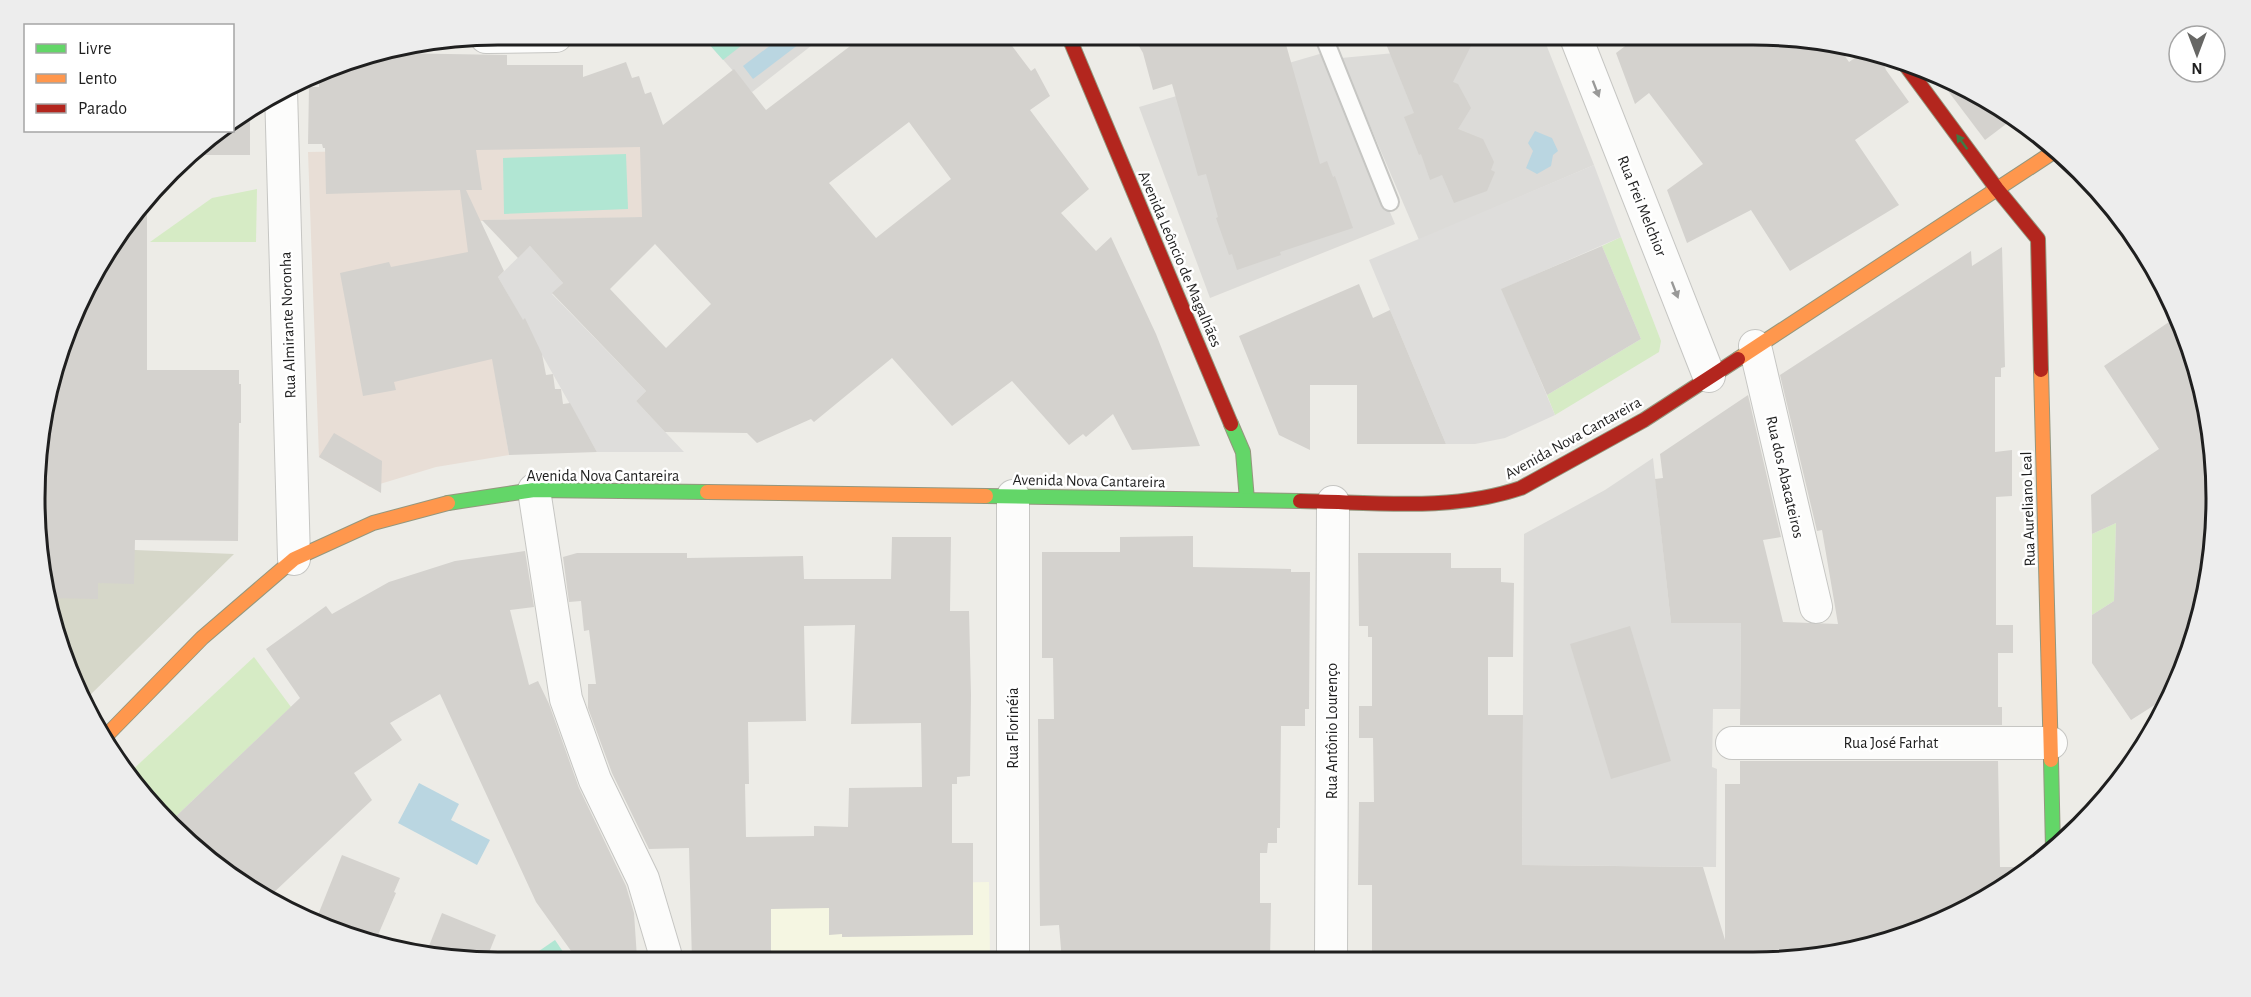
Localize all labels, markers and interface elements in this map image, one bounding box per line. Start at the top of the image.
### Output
legend [24,24,234,132]
north arrow [2167,24,2227,84]
text: Livre [78,40,112,58]
text: N [2191,60,2203,76]
text: Lento [78,70,117,88]
one-way arrow [1592,80,1601,98]
text: Parado [78,100,127,118]
one-way arrow [1956,134,1968,150]
street label: Rua Frei Melchior [1615,153,1670,259]
street label: Avenida Leôncio de Magalhães [1136,169,1224,349]
street label: Rua Almirante Noronha [277,251,299,399]
one-way arrow [1671,281,1680,299]
street label: Avenida Nova Cantareira [1502,394,1644,482]
street label: Rua dos Abacateiros [1763,414,1807,540]
street label: Rua Aureliano Leal [2018,451,2038,567]
street label: Avenida Nova Cantareira [526,468,680,484]
street label: Avenida Nova Cantareira [1012,472,1166,490]
street label: Rua Antônio Lourenço [1324,663,1340,799]
street label: Rua Florinéia [1005,687,1021,769]
street label: Rua José Farhat [1844,735,1938,751]

